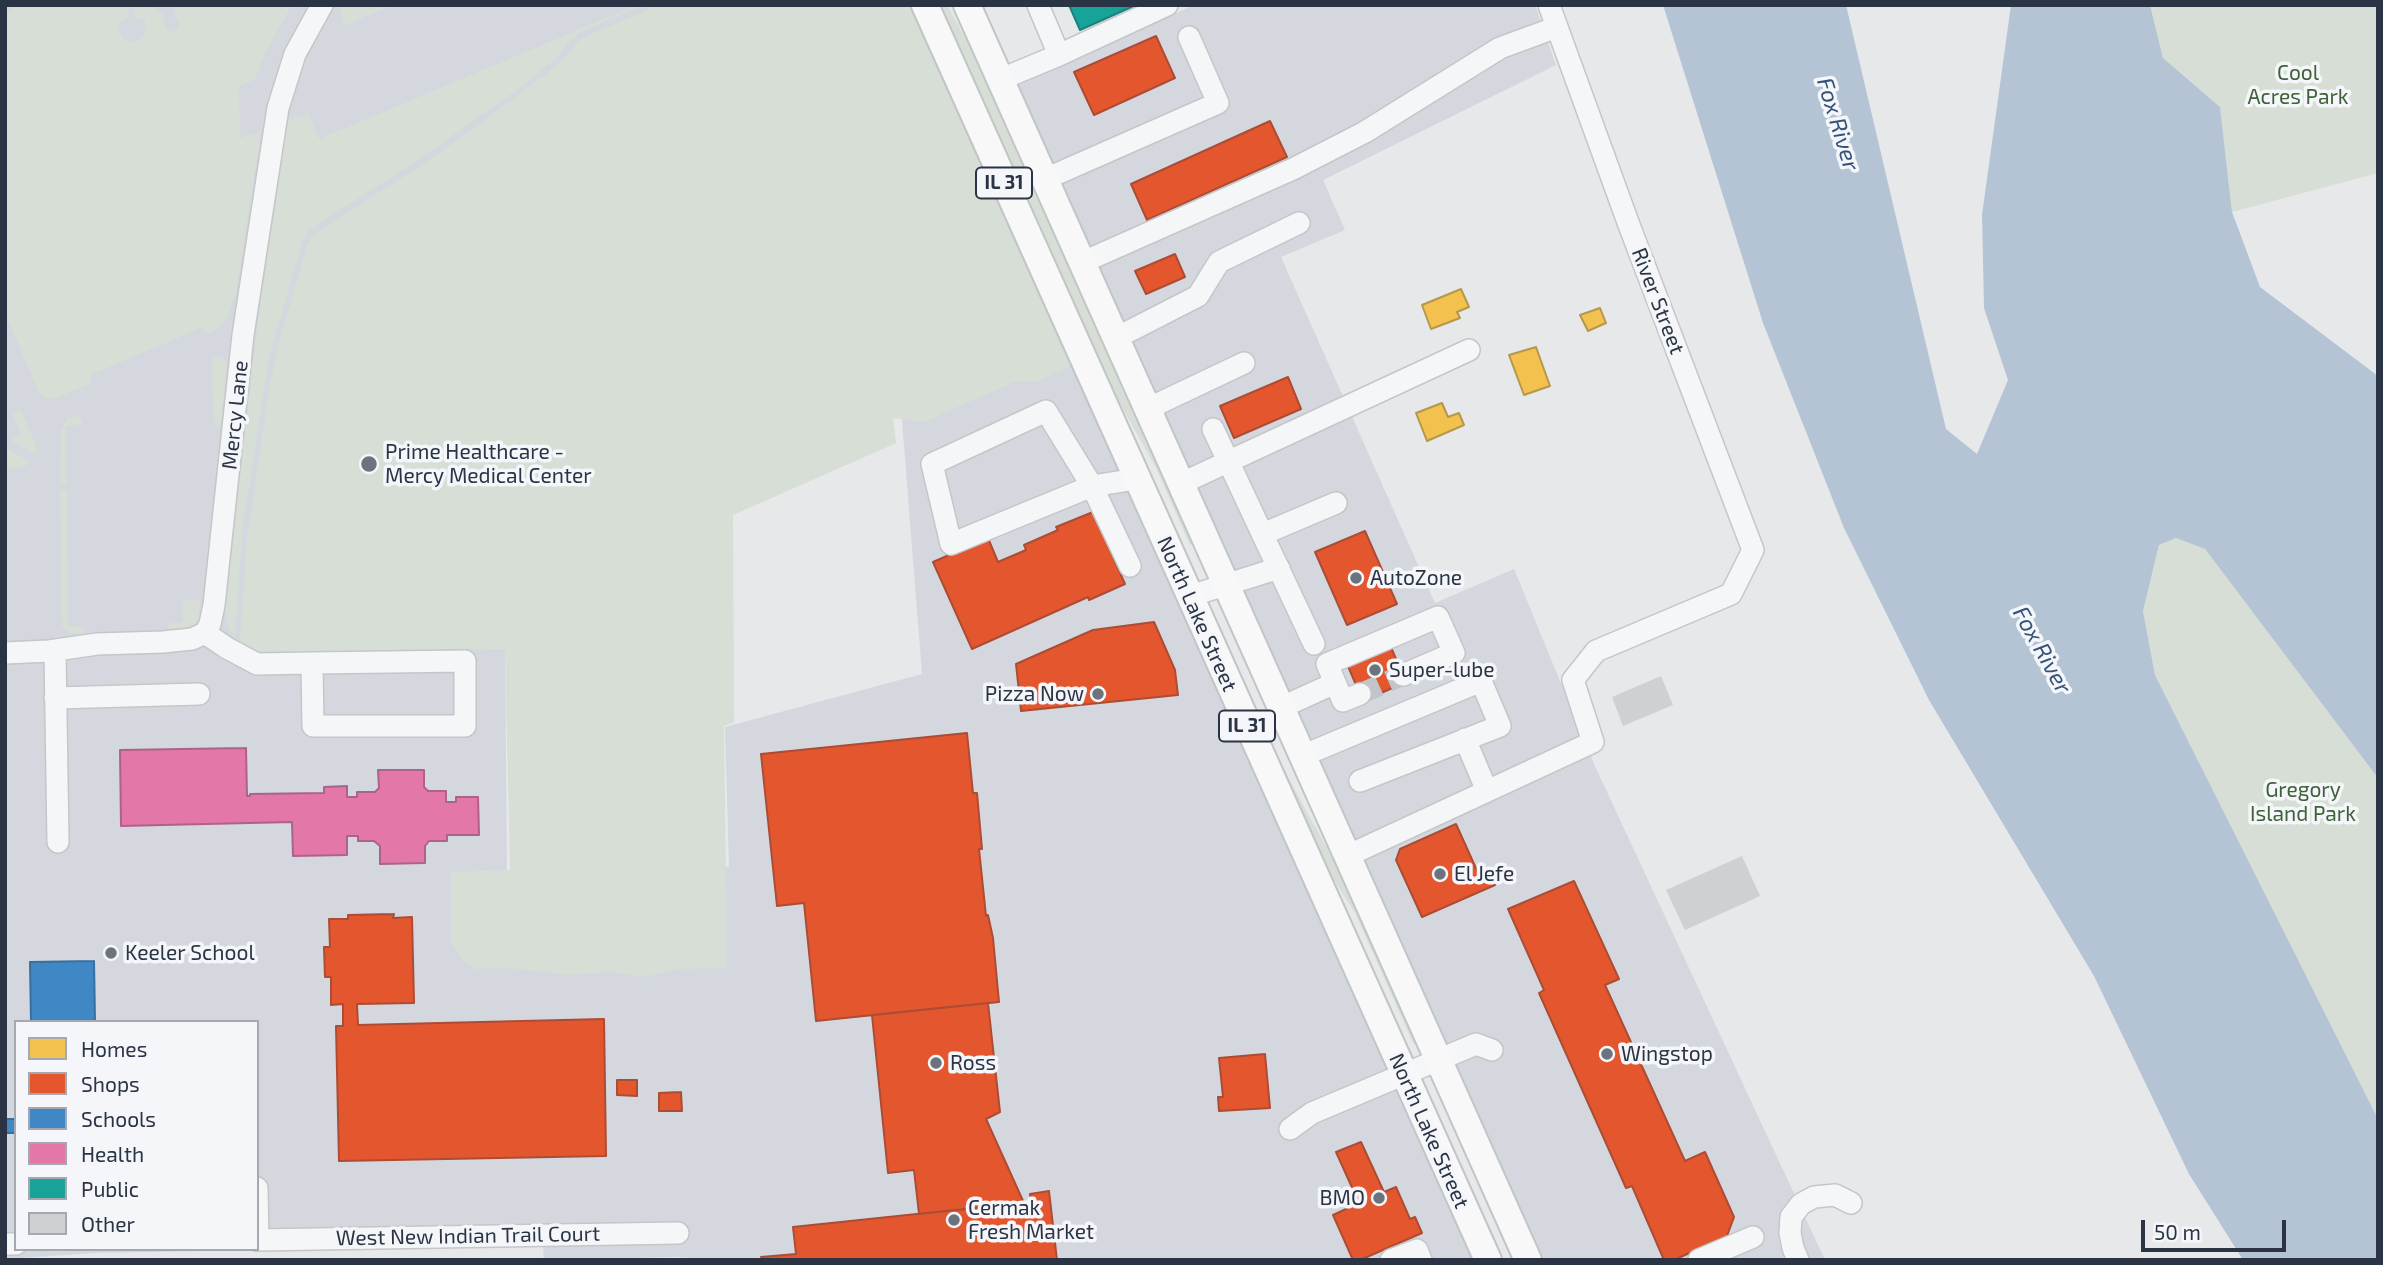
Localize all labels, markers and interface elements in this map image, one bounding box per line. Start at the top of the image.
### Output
park label: Cool Acres Park [2247,60,2349,110]
water label: Fox River [1811,74,1865,174]
road number: IL 31 [976,168,1032,198]
street label: River Street [1626,244,1690,358]
street label: Mercy Lane [217,359,253,471]
place label: Prime Healthcare - Mercy Medical Center [385,439,592,489]
marker: Prime Healthcare - Mercy Medical Center [359,454,379,474]
street label: North Lake Street [1152,533,1242,695]
place label: AutoZone [1370,565,1462,591]
marker: AutoZone [1348,570,1364,586]
water label: Fox River [2007,602,2077,698]
place label: Super-lube [1389,657,1495,683]
marker: Super-lube [1367,662,1383,678]
place label: Pizza Now [985,681,1084,707]
marker: Pizza Now [1090,686,1106,702]
road number: IL 31 [1219,710,1275,741]
park label: Gregory Island Park [2250,777,2356,827]
place label: El Jefe [1454,861,1514,887]
marker: El Jefe [1432,866,1448,882]
place label: Keeler School [125,940,255,966]
marker: Keeler School [103,945,119,961]
legend [14,1020,259,1251]
text: Homes [81,1036,147,1061]
place label: Wingstop [1621,1041,1713,1067]
marker: Wingstop [1599,1046,1615,1062]
place label: Ross [950,1050,996,1076]
street label: North Lake Street [1384,1050,1474,1212]
marker: Ross [928,1055,944,1071]
text: Shops [81,1071,140,1096]
text: Schools [81,1106,156,1131]
text: Health [81,1141,144,1166]
text: Public [81,1176,139,1201]
place label: BMO [1320,1185,1365,1211]
marker: BMO [1371,1190,1387,1206]
place label: Cermak Fresh Market [968,1195,1094,1245]
scale bar [2145,1206,2290,1250]
text: Other [81,1211,135,1236]
marker: Cermak Fresh Market [946,1212,962,1228]
text: 50 m [2154,1219,2201,1244]
street label: West New Indian Trail Court [336,1221,600,1251]

